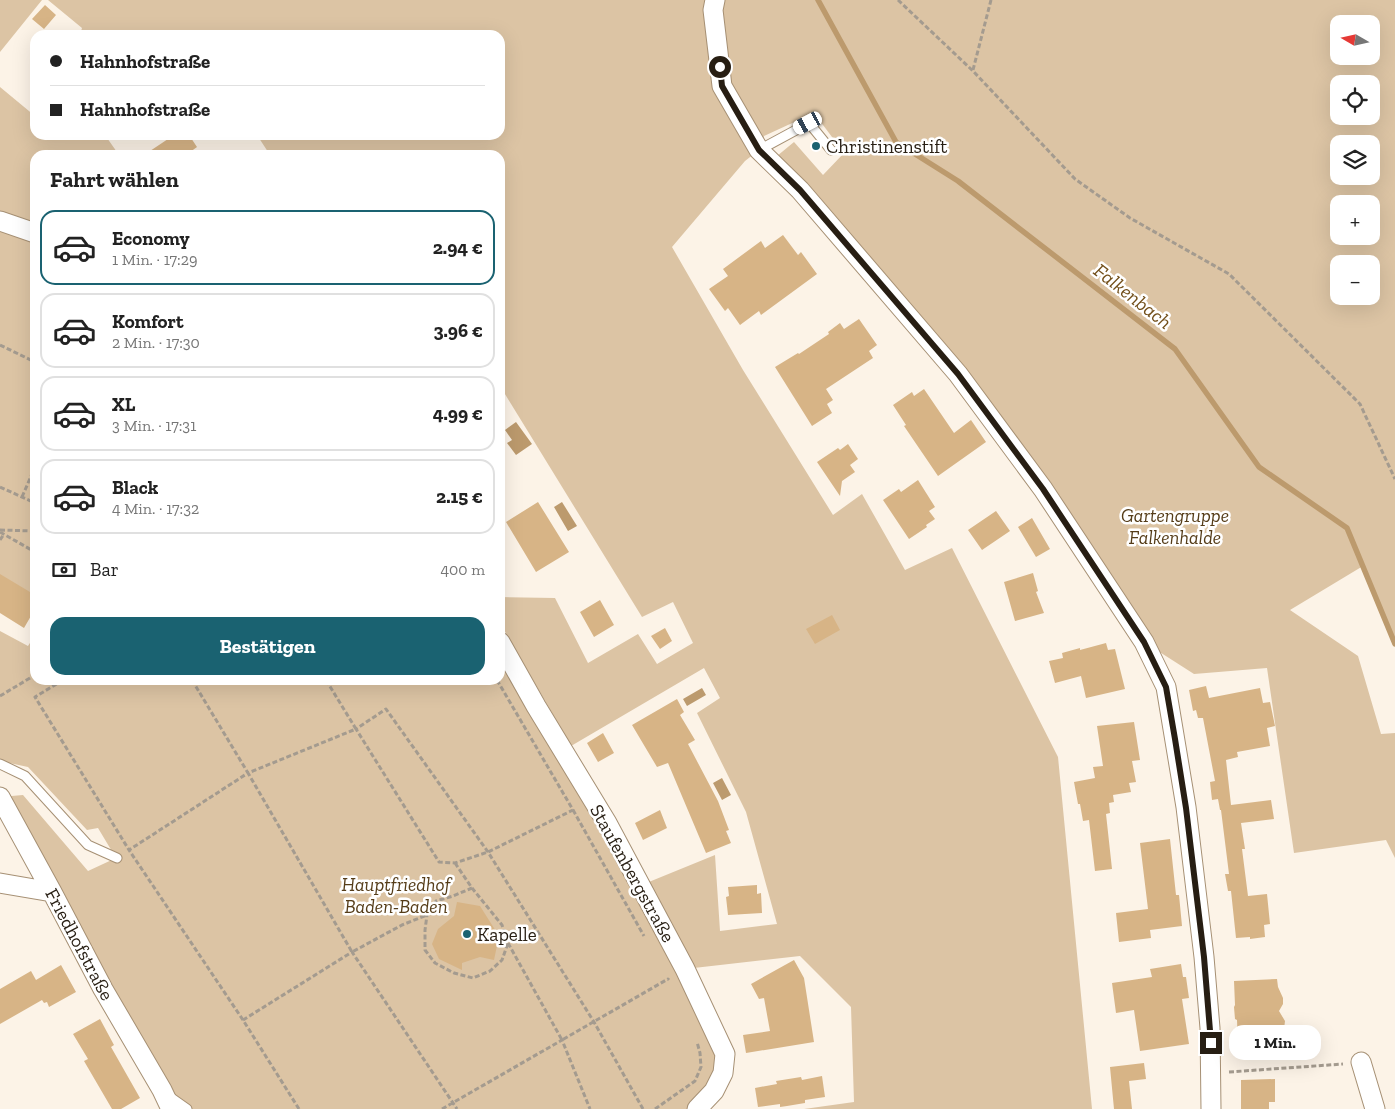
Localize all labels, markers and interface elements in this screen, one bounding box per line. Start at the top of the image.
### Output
north arrow [1330,15,1380,65]
map controls [1330,15,1380,305]
text: Hahnhofstraße [80,50,210,73]
route start [709,56,731,78]
button: locate [1330,75,1380,125]
text: Hahnhofstraße [80,98,210,121]
car [791,109,824,137]
place label: Christinenstift [826,135,947,158]
button: layers [1330,135,1380,185]
marker: Christinenstift [810,140,822,152]
text: Fahrt wählen [50,166,179,193]
button: + [1330,195,1380,245]
icon: car [52,225,97,270]
text: Economy [112,227,190,250]
text: 2.94 € [433,236,483,259]
text: 1 Min. · 17:29 [112,250,197,269]
button: − [1330,255,1380,305]
water label: Falkenbach [1089,258,1177,334]
icon: car [52,308,97,353]
text: Komfort [112,310,184,333]
text: 3.96 € [433,319,483,342]
text: 2 Min. · 17:30 [112,333,200,352]
icon: car [52,391,97,436]
text: XL [112,393,135,416]
text: 4.99 € [433,402,483,425]
text: 3 Min. · 17:31 [112,416,196,435]
icon: car [52,474,97,519]
text: Black [112,476,158,499]
text: 2.15 € [436,485,483,508]
text: 4 Min. · 17:32 [112,499,199,518]
park label: Gartengruppe Falkenhalde [1121,504,1229,549]
icon: cash [50,556,78,584]
text: Bar [90,558,119,581]
text: 400 m [441,560,485,579]
button: Bestätigen [50,617,485,675]
street label: Staufenbergstraße [585,800,680,946]
park label: Hauptfriedhof Baden-Baden [341,873,453,918]
street label: Friedhofstraße [40,884,119,1004]
place label: Kapelle [477,923,537,946]
marker: Kapelle [461,928,473,940]
callout: 1 Min. [1228,1026,1321,1060]
route end [1200,1032,1222,1054]
text: 1 Min. [1254,1033,1296,1052]

